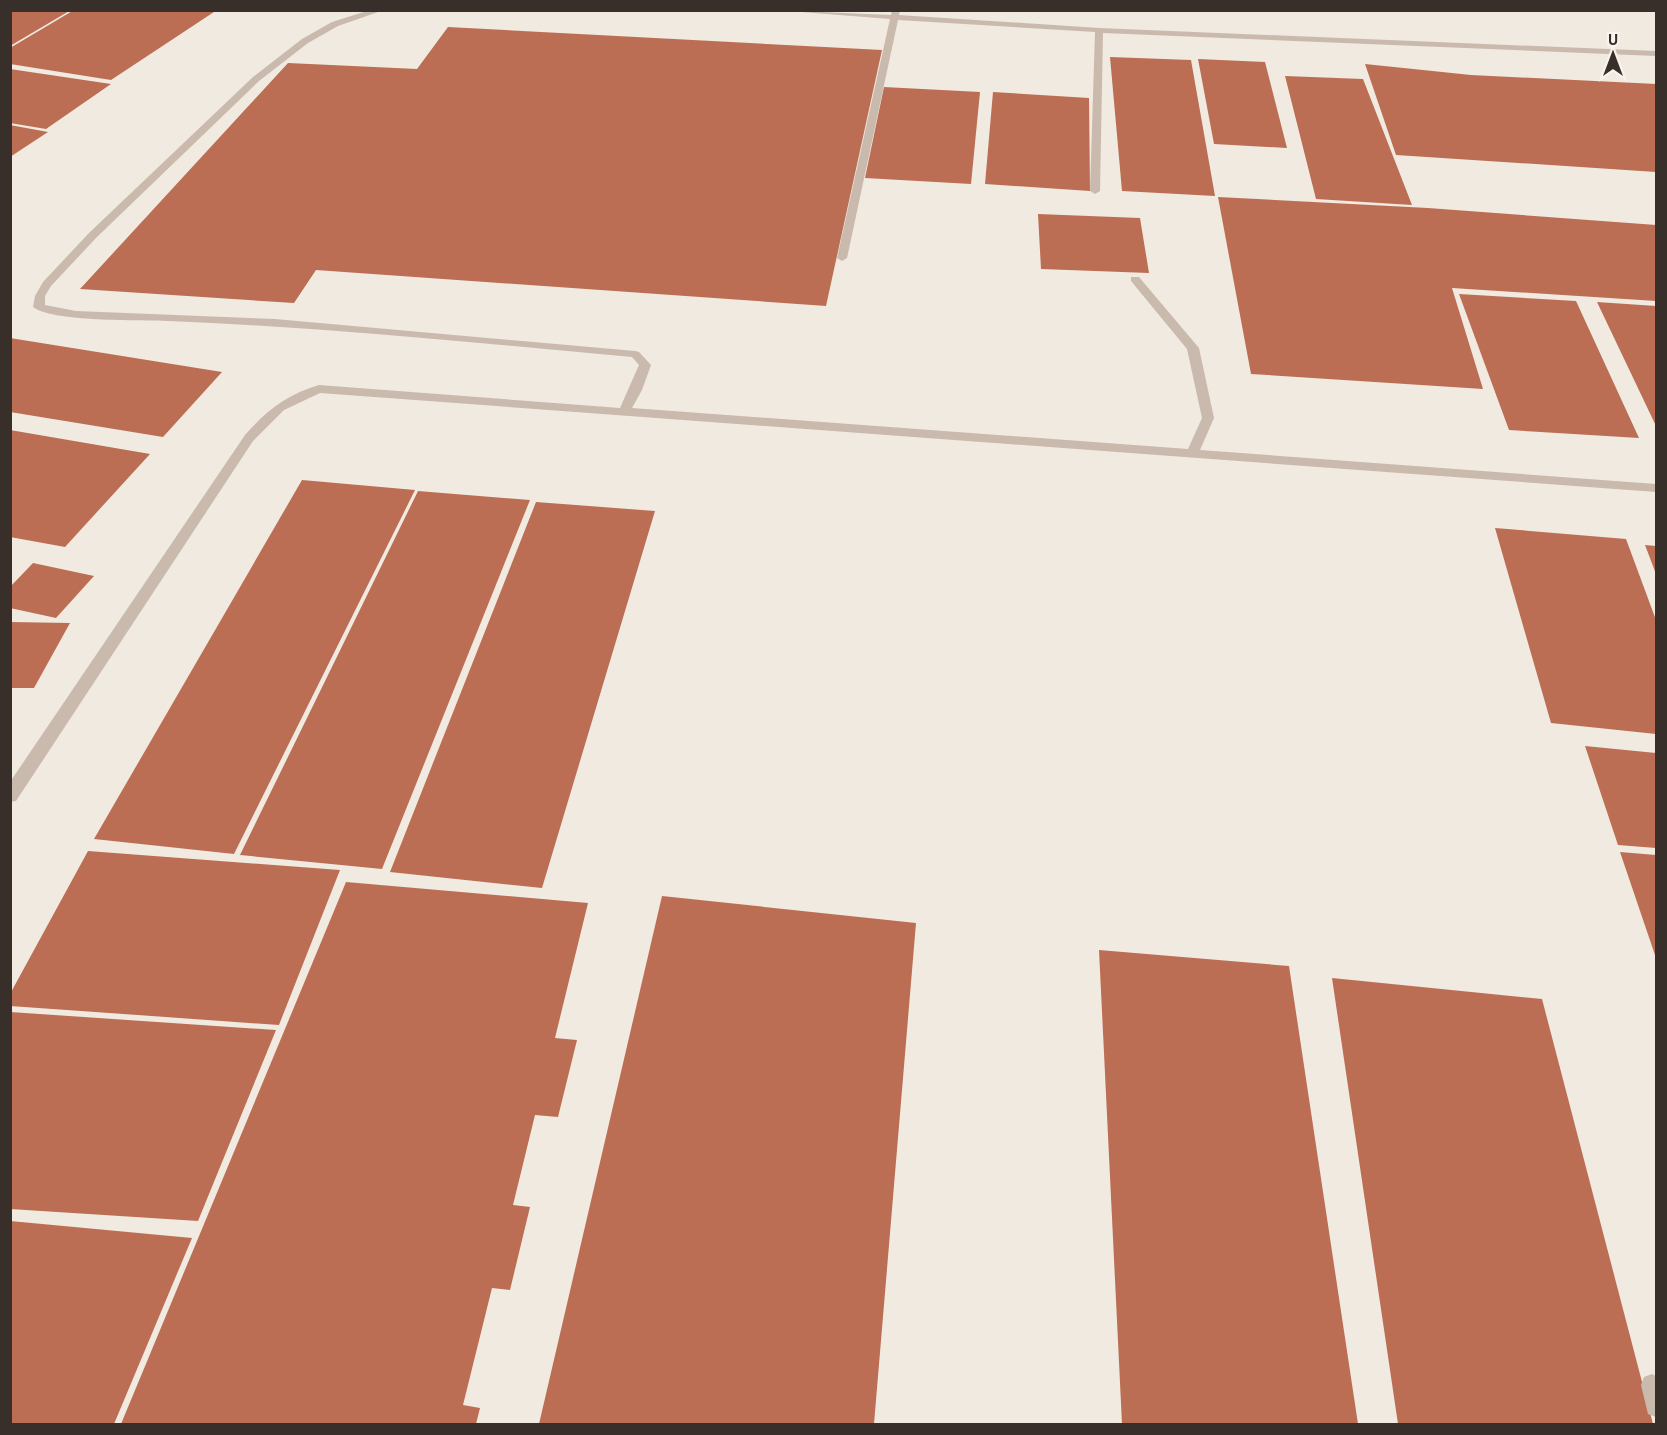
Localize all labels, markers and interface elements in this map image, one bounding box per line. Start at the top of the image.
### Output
north arrow [1583,24,1643,84]
text: U [1608,32,1618,48]

